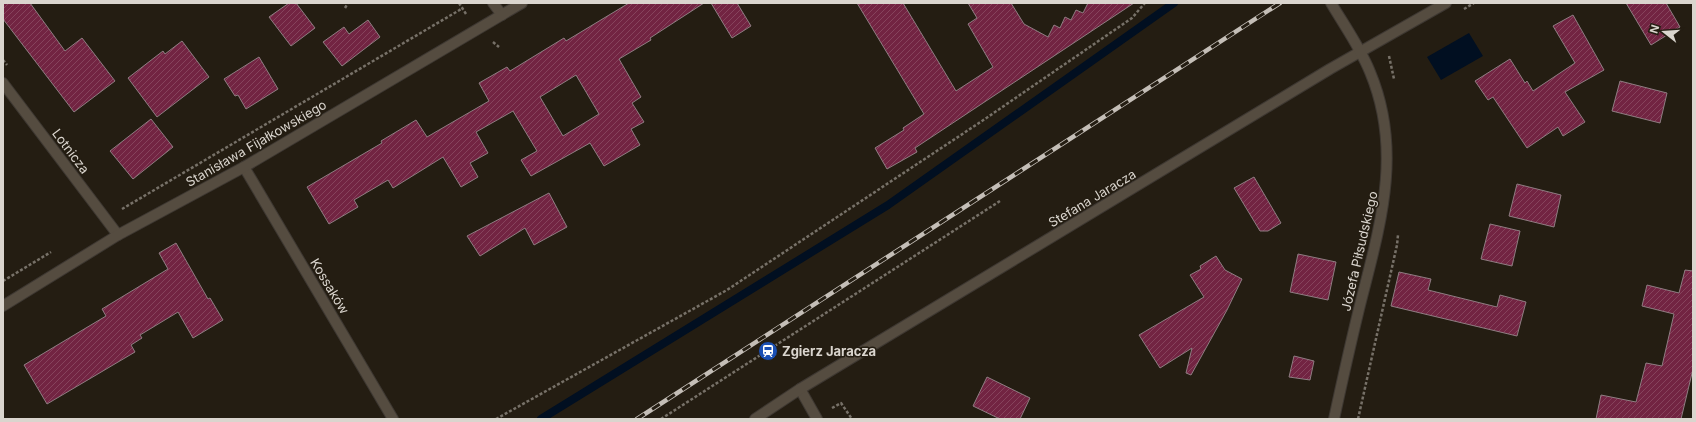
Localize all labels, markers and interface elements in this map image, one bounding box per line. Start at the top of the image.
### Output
north arrow [1644,12,1684,52]
text: N [1647,23,1662,35]
street label: Stanisława Fijałkowskiego [183,96,329,190]
street label: Lotnicza [49,125,93,177]
street label: Stefana Jaracza [1045,166,1139,230]
street label: Józefa Piłsudskiego [1337,189,1381,313]
street label: Kossaków [307,255,353,317]
station icon: Zgierz Jaracza [757,340,779,362]
place label: Zgierz Jaracza [782,343,876,359]

